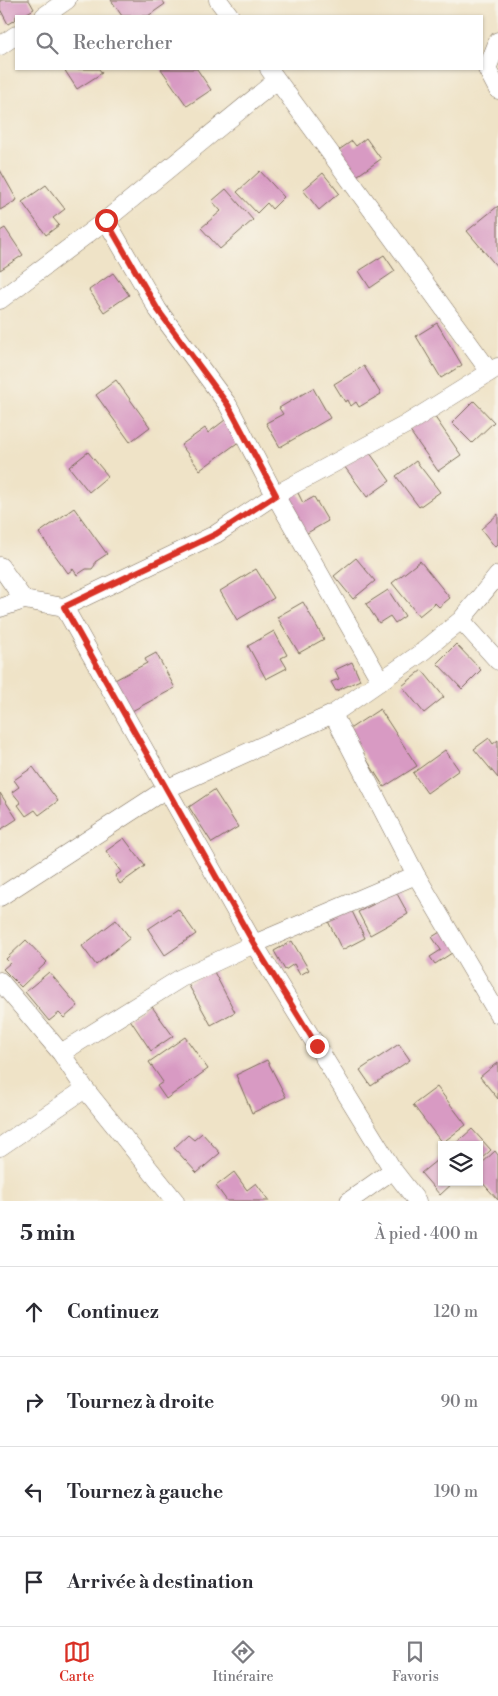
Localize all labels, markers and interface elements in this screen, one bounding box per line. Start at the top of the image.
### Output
search box [15,15,483,70]
icon: search [33,29,61,57]
text: Rechercher [73,31,172,55]
route start [95,209,118,232]
route end [306,1035,329,1058]
map controls [438,1141,483,1186]
button: layers [438,1141,483,1186]
text: 5 min [20,1221,75,1247]
text: À pied · 400 m [375,1224,478,1244]
icon: ahead [20,1298,48,1326]
text: Continuez [67,1300,159,1324]
text: 120 m [434,1302,478,1322]
icon: right [20,1388,48,1416]
text: Tournez à droite [67,1390,214,1414]
text: 90 m [440,1392,478,1412]
icon: left [20,1478,48,1506]
text: Tournez à gauche [67,1480,223,1504]
text: 190 m [434,1482,478,1502]
icon: arrive [20,1568,48,1596]
text: Arrivée à destination [67,1570,253,1594]
tab: Carte [59,1638,94,1686]
tab: Itinéraire [213,1638,274,1686]
tab: Favoris [392,1638,439,1686]

